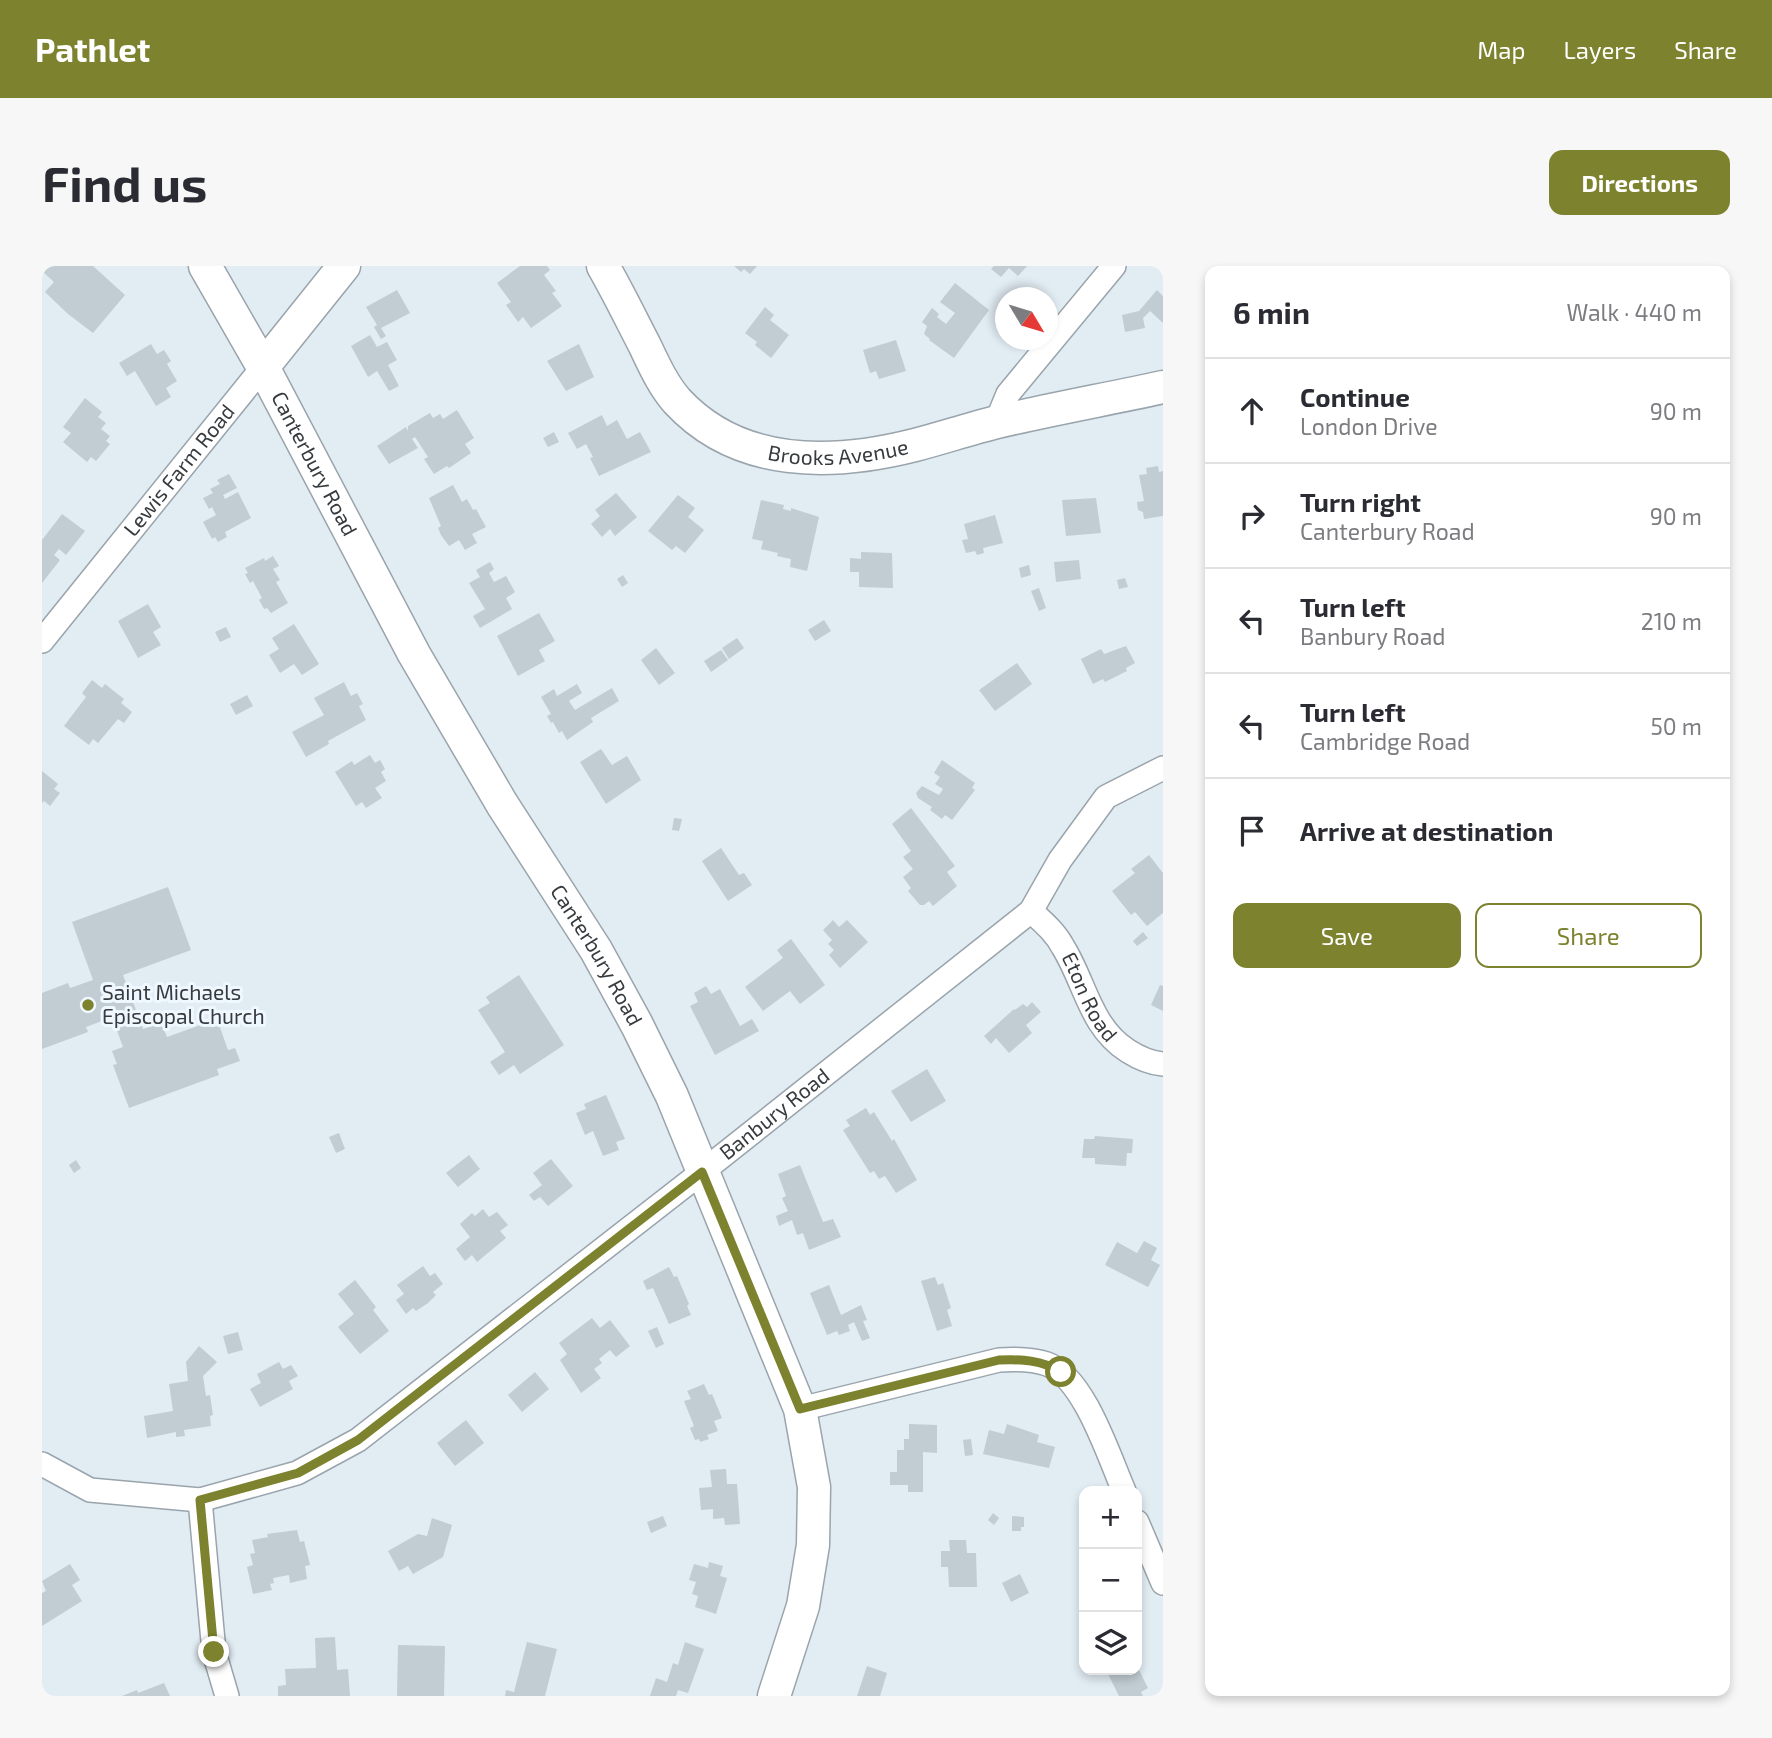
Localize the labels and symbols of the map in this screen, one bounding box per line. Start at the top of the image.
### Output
north arrow [995,287,1058,350]
street label: Canterbury Road [267,387,364,540]
street label: Lewis Farm Road [118,399,239,541]
street label: Brooks Avenue [766,433,910,469]
street label: Canterbury Road [546,879,649,1029]
street label: Eton Road [1057,948,1123,1046]
place label: Saint Michaels Episcopal Church [102,979,265,1028]
marker: Saint Michaels Episcopal Church [80,997,96,1013]
street label: Banbury Road [714,1062,834,1164]
route start [1045,1356,1076,1387]
route end [198,1636,229,1667]

